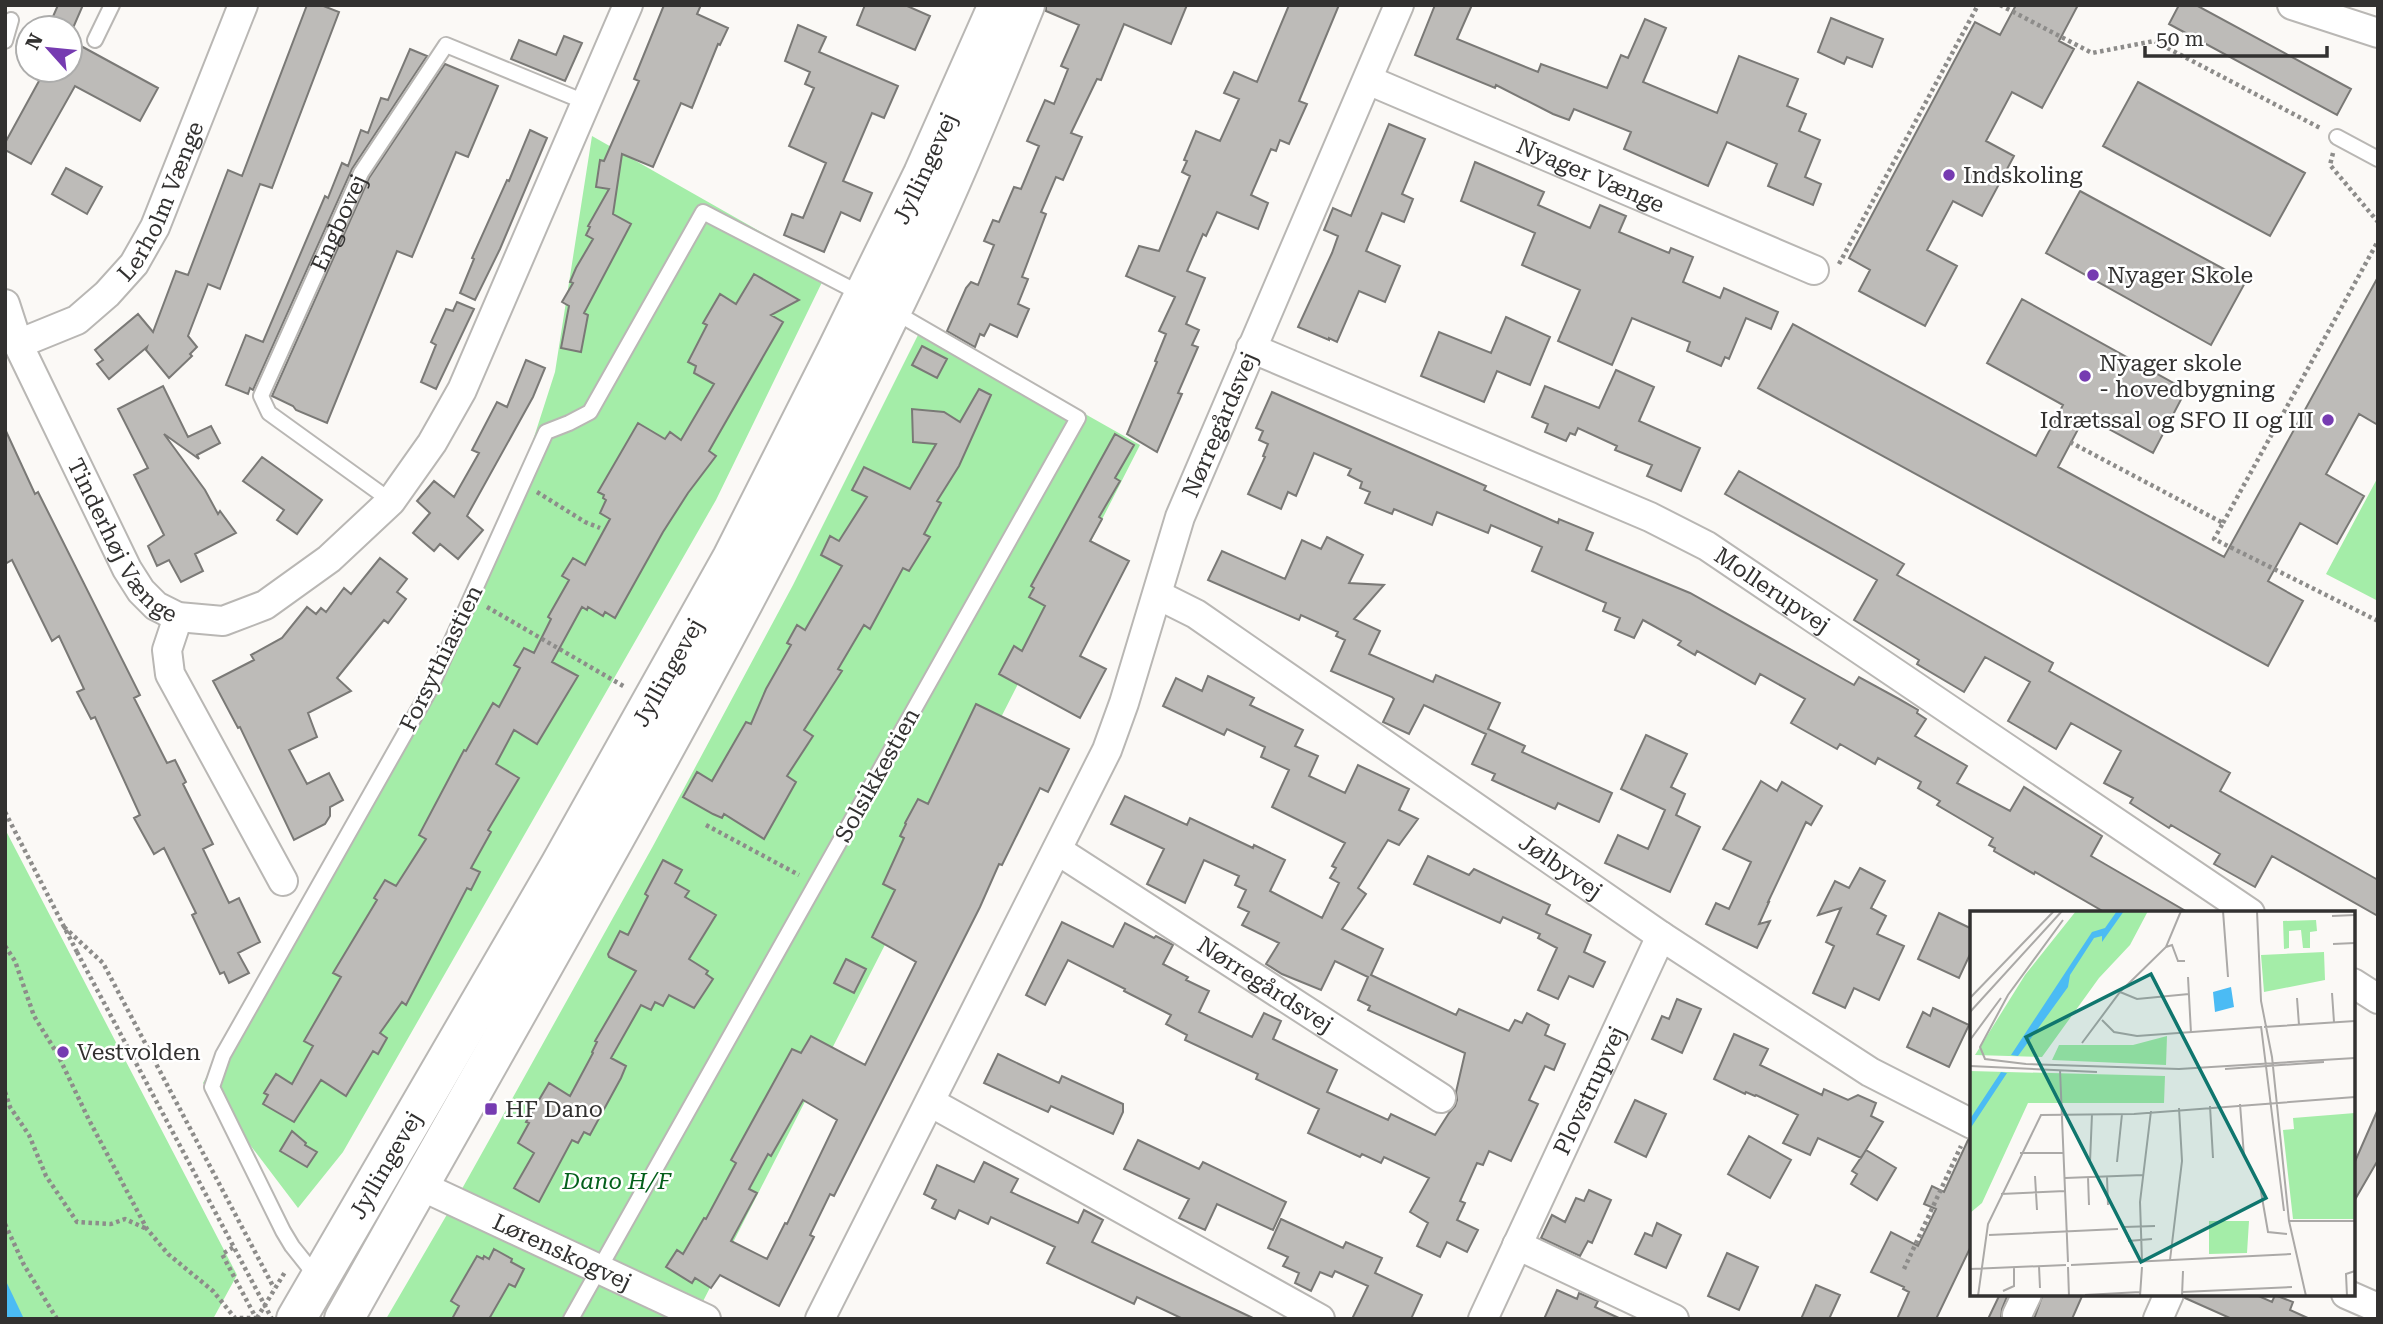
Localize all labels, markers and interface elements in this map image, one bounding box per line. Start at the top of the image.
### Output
north arrow [14,14,84,84]
scale bar [2145,14,2327,58]
text: 50 m [2156,27,2204,51]
text: N [21,29,48,53]
street label: Jyllingevej [888,108,963,229]
street label: Lerholm Vænge [112,118,209,287]
street label: Nyager Vænge [1512,132,1668,219]
place label: Indskoling [1963,162,2083,189]
marker: Indskoling [1941,167,1957,183]
street label: Engbovej [306,170,373,276]
place label: Nyager Skole [2107,262,2253,289]
marker: Nyager Skole [2085,267,2101,283]
street label: Nørregårdsvej [1177,348,1263,502]
place label: Nyager skole - hovedbygning [2099,350,2275,403]
marker: Nyager skole - hovedbygning [2077,368,2093,384]
place label: Idrætssal og SFO II og III [2040,407,2314,434]
marker: Idrætssal og SFO II og III [2320,412,2336,428]
street label: Tinderhøj Vænge [61,454,182,628]
street label: Mollerupvej [1709,542,1835,639]
street label: Forsythiastien [394,581,488,736]
street label: Jyllingevej [627,614,709,731]
street label: Solsikkestien [830,703,925,847]
street label: Jølbyvej [1514,829,1607,905]
inset map [1970,911,2355,1296]
street label: Nørregårdsvej [1192,931,1338,1039]
street label: Plovstrupvej [1548,1022,1631,1159]
place label: Vestvolden [77,1039,201,1066]
marker: Vestvolden [55,1044,71,1060]
place label: HF Dano [505,1096,603,1123]
marker: HF Dano [483,1101,499,1117]
street label: Jyllingevej [344,1107,428,1224]
park label: Dano H/F [561,1168,672,1195]
street label: Lørenskogvej [488,1208,635,1296]

